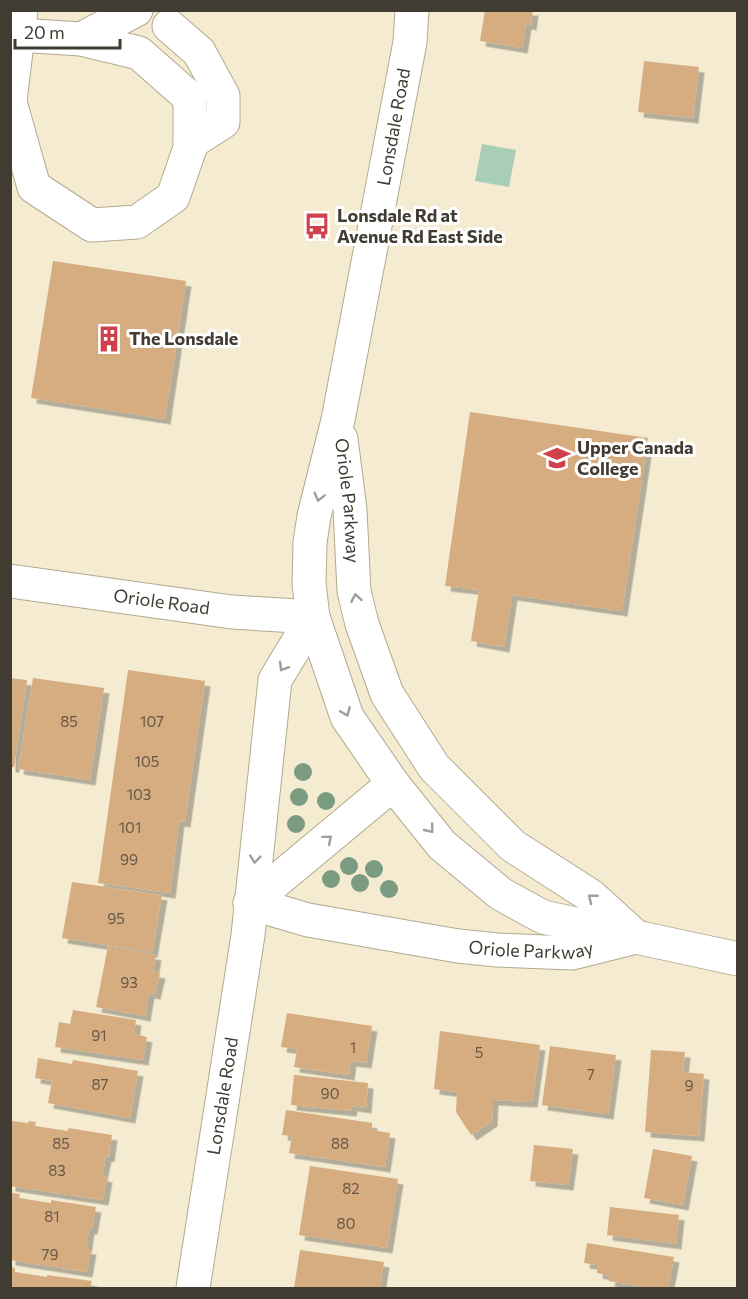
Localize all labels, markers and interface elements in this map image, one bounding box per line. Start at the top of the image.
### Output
scale bar [15,12,120,50]
text: 20 m [24,21,65,43]
street label: Lonsdale Road [372,66,414,187]
place label: Lonsdale Rd at Avenue Rd East Side [337,204,503,247]
bus stop icon: Lonsdale Rd at Avenue Rd East Side [302,211,332,241]
building icon: The Lonsdale [94,324,124,354]
place label: The Lonsdale [129,327,238,349]
place label: Upper Canada College [577,436,693,479]
street label: Oriole Parkway [331,437,365,564]
school or university icon: Upper Canada College [542,443,572,473]
one-way arrow [313,491,326,501]
street label: Oriole Road [112,584,211,619]
one-way arrow [350,594,362,603]
one-way arrow [279,661,291,671]
one-way arrow [339,705,351,716]
house number: 85 [60,712,78,730]
house number: 107 [140,712,164,730]
house number: 105 [135,752,159,770]
house number: 103 [127,785,151,803]
house number: 101 [119,818,141,836]
one-way arrow [422,822,433,833]
one-way arrow [321,835,332,846]
house number: 99 [120,850,138,868]
one-way arrow [249,854,262,863]
one-way arrow [588,895,599,906]
house number: 95 [107,909,125,927]
street label: Oriole Parkway [468,935,595,963]
house number: 93 [120,973,138,991]
house number: 91 [91,1026,107,1044]
street label: Lonsdale Road [202,1035,242,1156]
house number: 1 [350,1038,356,1056]
house number: 5 [475,1043,483,1061]
house number: 7 [587,1065,595,1083]
house number: 87 [92,1075,109,1093]
house number: 9 [684,1076,694,1094]
house number: 90 [321,1084,339,1102]
house number: 85 [52,1134,70,1152]
house number: 88 [331,1134,349,1152]
house number: 83 [48,1161,66,1179]
house number: 82 [342,1179,360,1197]
house number: 81 [44,1207,60,1225]
house number: 80 [337,1214,355,1232]
house number: 79 [42,1245,58,1263]

